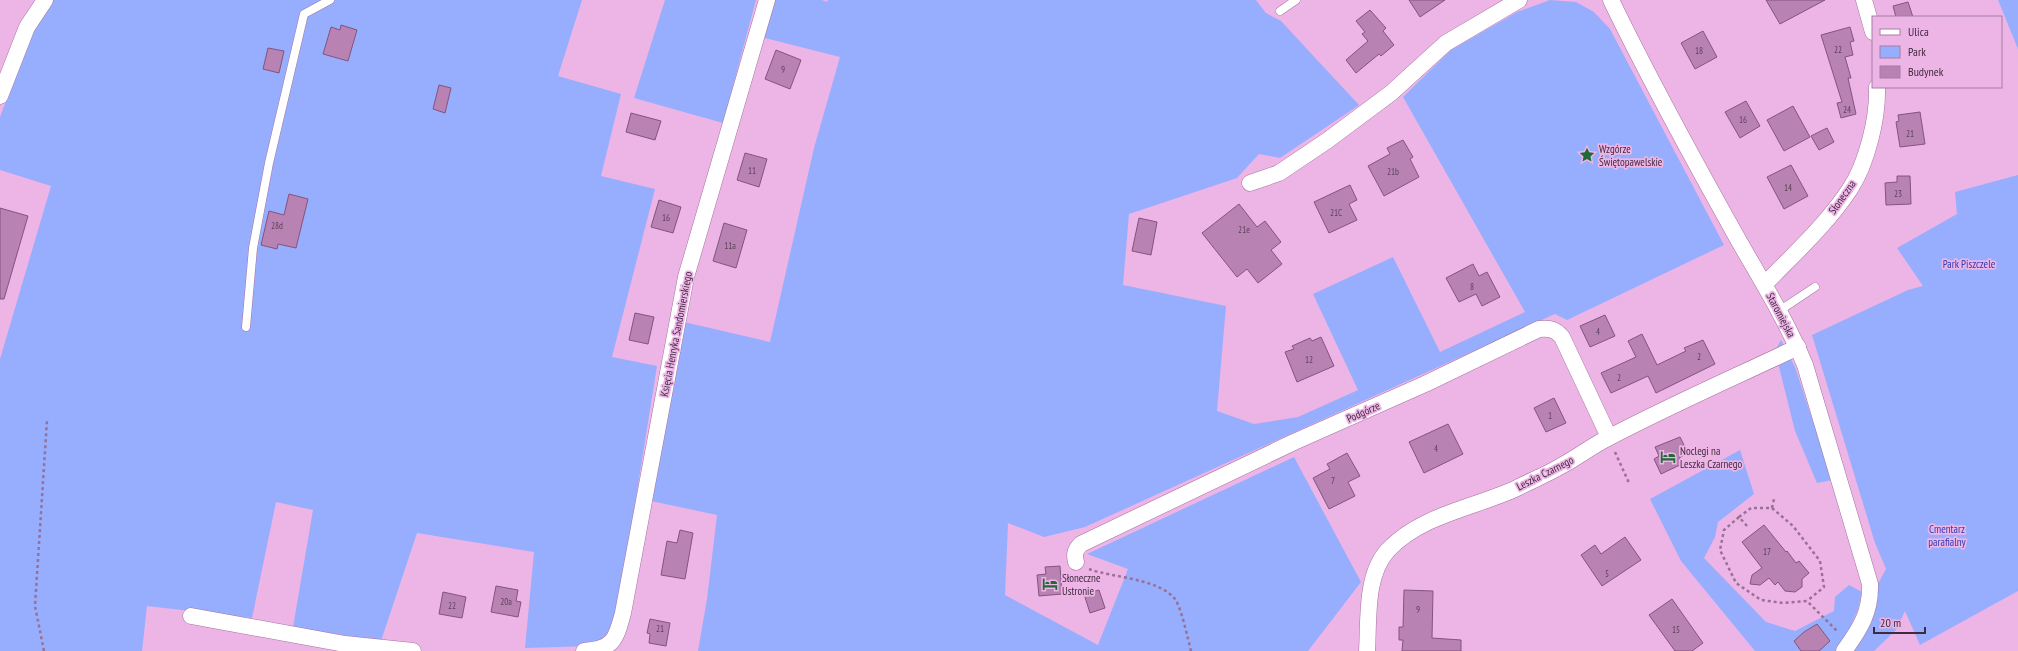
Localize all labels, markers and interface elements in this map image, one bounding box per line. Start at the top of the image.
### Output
legend [1872,16,2002,88]
text: Ulica [1908,24,1929,39]
house number: 22 [1834,44,1842,55]
text: Park [1908,44,1926,59]
house number: 18 [1695,45,1703,56]
house number: 9 [781,64,785,75]
text: Budynek [1908,64,1944,79]
house number: 24 [1843,104,1851,115]
house number: 16 [1739,114,1747,125]
house number: 21 [1906,128,1914,139]
place label: Wzgórze Świętopawelskie [1599,142,1663,169]
place icon: Wzgórze Świętopawelskie [1578,146,1596,164]
house number: 11 [748,165,756,176]
house number: 21b [1387,166,1399,177]
street label: Słoneczna [1825,177,1859,217]
house number: 14 [1784,182,1792,193]
house number: 23 [1894,188,1902,199]
house number: 21C [1330,207,1342,218]
house number: 16 [662,212,670,223]
house number: 28d [271,220,283,231]
house number: 21e [1238,224,1250,235]
house number: 11a [724,240,736,251]
park label: Park Piszczele [1943,257,1996,271]
street label: Księcia Henryka Sandomierskiego [657,270,695,398]
house number: 8 [1470,281,1474,292]
street label: Staromiejska [1763,290,1799,340]
house number: 4 [1596,326,1600,337]
house number: 2 [1697,351,1701,362]
house number: 12 [1305,354,1313,365]
house number: 2 [1617,372,1621,383]
street label: Podgórze [1344,398,1382,426]
house number: 1 [1548,410,1552,421]
house number: 4 [1434,443,1438,454]
place label: Noclegi na Leszka Czarnego [1680,444,1743,471]
hotel icon: Noclegi na Leszka Czarnego [1659,448,1677,466]
street label: Leszka Czarnego [1514,453,1576,493]
house number: 7 [1331,475,1335,486]
park label: Cmentarz parafialny [1928,522,1967,549]
house number: 17 [1763,546,1771,557]
house number: 5 [1605,568,1609,579]
place label: Słoneczne Ustronie [1062,571,1101,598]
hotel icon: Słoneczne Ustronie [1041,575,1059,593]
house number: 20a [500,596,512,607]
house number: 22 [448,600,456,611]
house number: 9 [1416,604,1420,615]
scale bar [1874,609,1925,635]
text: 20 m [1880,615,1901,630]
house number: 21 [656,623,664,634]
house number: 15 [1672,624,1680,635]

